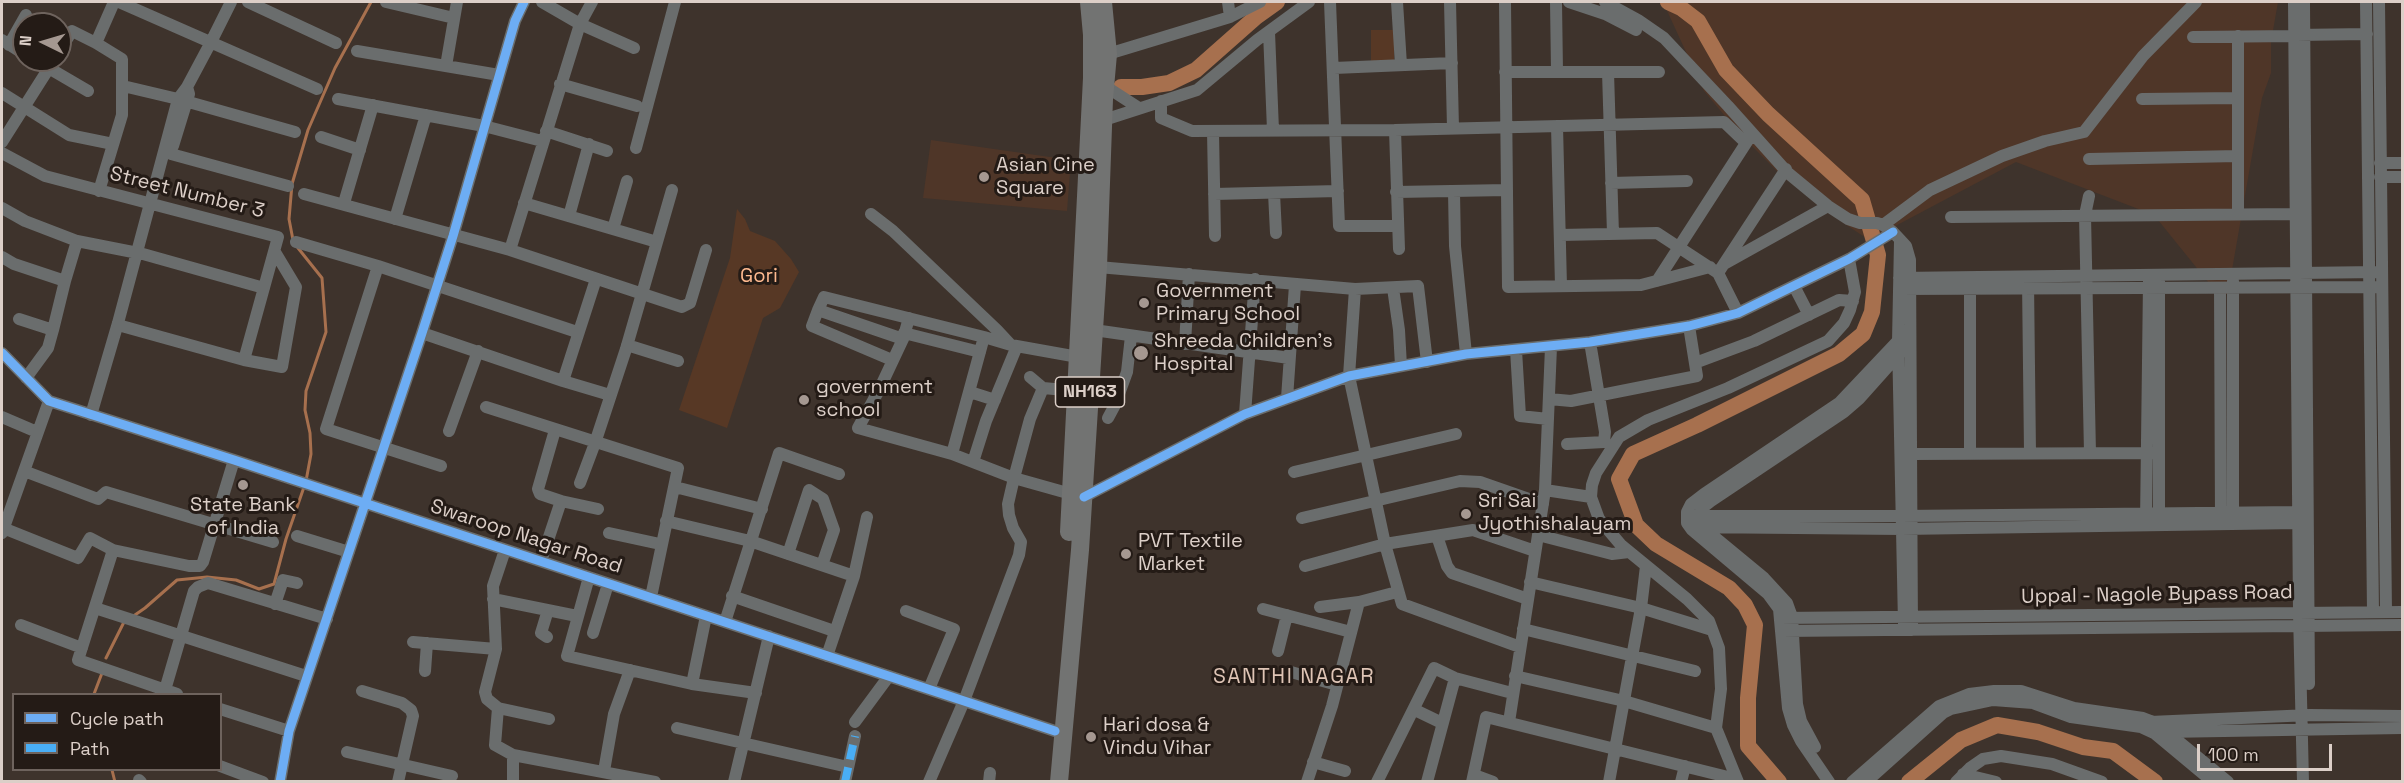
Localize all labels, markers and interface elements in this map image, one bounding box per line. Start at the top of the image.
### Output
north arrow [12,12,72,72]
text: N [15,34,36,47]
place label: Asian Cine Square [996,154,1095,201]
street label: Street Number 3 [107,162,267,224]
marker: Asian Cine Square [977,170,991,184]
park label: Gori [740,265,778,289]
place label: Government Primary School [1156,280,1300,327]
marker: Government Primary School [1137,296,1151,310]
place label: Shreeda Children's Hospital [1154,330,1333,377]
marker: Shreeda Children's Hospital [1132,344,1150,362]
place label: government school [816,376,933,423]
road number: NH163 [1056,377,1124,407]
marker: government school [797,393,811,407]
marker: State Bank of India [236,478,250,492]
place label: Sri Sai Jyothishalayam [1478,490,1631,537]
place label: State Bank of India [190,494,296,541]
street label: Swaroop Nagar Road [427,495,625,579]
marker: Sri Sai Jyothishalayam [1459,507,1473,521]
place label: PVT Textile Market [1138,530,1243,577]
marker: PVT Textile Market [1119,547,1133,561]
street label: Uppal - Nagole Bypass Road [2021,581,2293,609]
district label: SANTHI NAGAR [1213,664,1375,690]
legend [12,693,222,771]
text: Cycle path [70,707,164,730]
place label: Hari dosa & Vindu Vihar [1103,714,1211,761]
marker: Hari dosa & Vindu Vihar [1084,730,1098,744]
scale bar [2200,732,2335,770]
text: Path [70,737,110,760]
text: 100 m [2208,743,2259,766]

